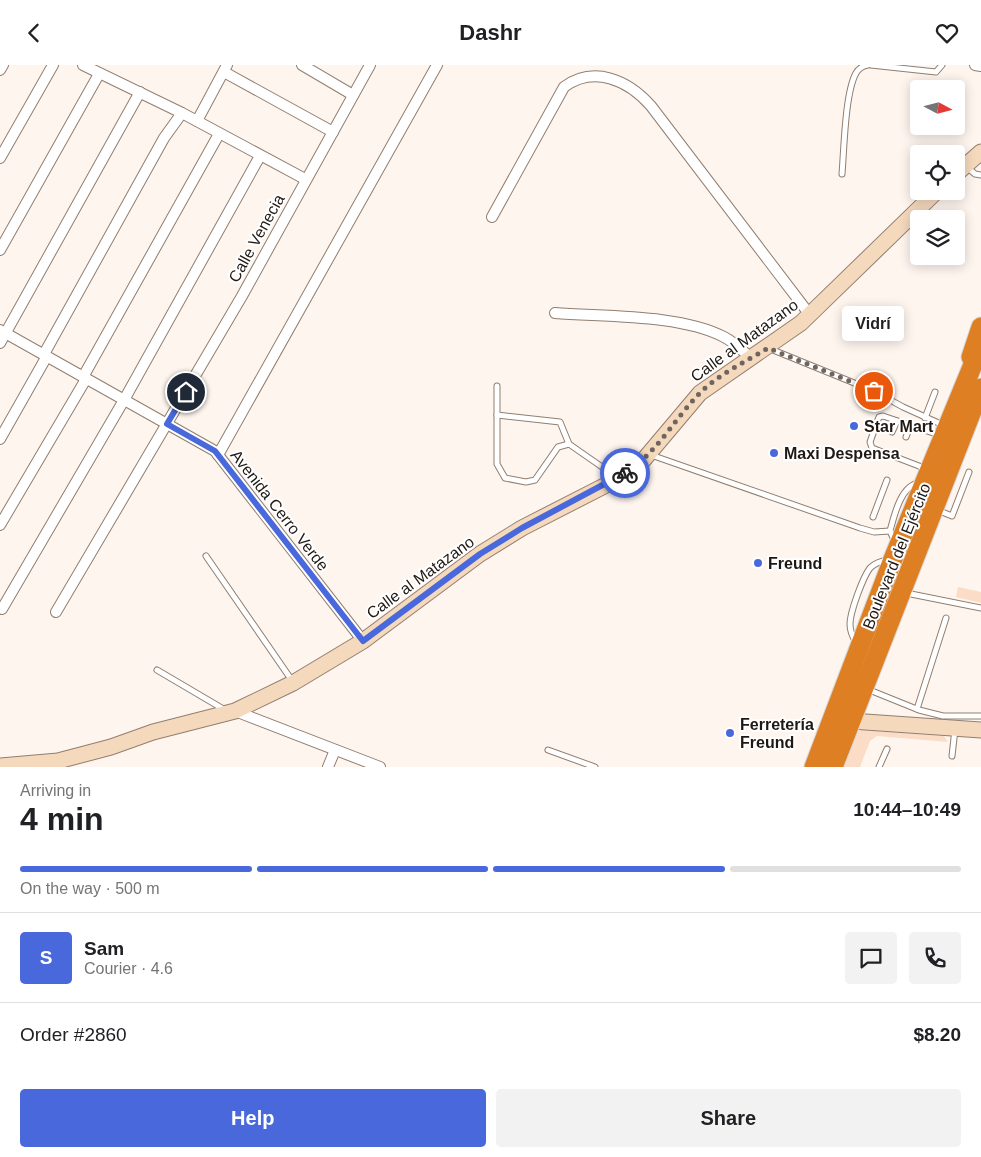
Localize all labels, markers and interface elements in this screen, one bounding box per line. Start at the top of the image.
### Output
icon: back [20,19,48,47]
icon: heart [933,19,961,47]
text: Dashr [459,20,522,45]
north arrow [910,80,965,135]
map controls [910,80,965,265]
button: locate [910,145,965,200]
street label: Calle Venecia [225,191,288,285]
button: layers [910,210,965,265]
street label: Calle al Matazano [687,296,801,385]
callout: Vidrí [843,306,905,341]
text: Vidrí [855,315,891,332]
pin [853,370,895,412]
pin [165,371,207,413]
icon: bag [860,377,888,405]
icon: home [172,378,200,406]
place label: Star Mart [864,418,934,435]
marker: Star Mart [848,420,860,432]
place label: Maxi Despensa [784,445,900,462]
street label: Avenida Cerro Verde [227,447,332,574]
marker: Maxi Despensa [768,447,780,459]
courier [600,448,650,498]
icon: bike [611,459,639,487]
street label: Boulevard del Ejército [859,481,934,632]
street label: Calle al Matazano [363,533,477,622]
place label: Freund [768,555,822,572]
marker: Freund [752,557,764,569]
place label: Ferretería Freund [740,716,814,751]
marker: Ferretería Freund [724,727,736,739]
text: Arriving in [20,782,91,799]
text: 10:44–10:49 [853,799,961,820]
text: 4 min [20,801,104,837]
text: On the way · 500 m [20,880,160,897]
button: chat [845,932,897,984]
button: phone [909,932,961,984]
text: Sam [84,938,124,959]
text: S [40,947,52,968]
text: Courier · 4.6 [84,960,173,977]
text: Order #2860 [20,1024,127,1045]
text: $8.20 [913,1024,961,1045]
button: Help [20,1089,486,1147]
button: Share [496,1089,961,1147]

